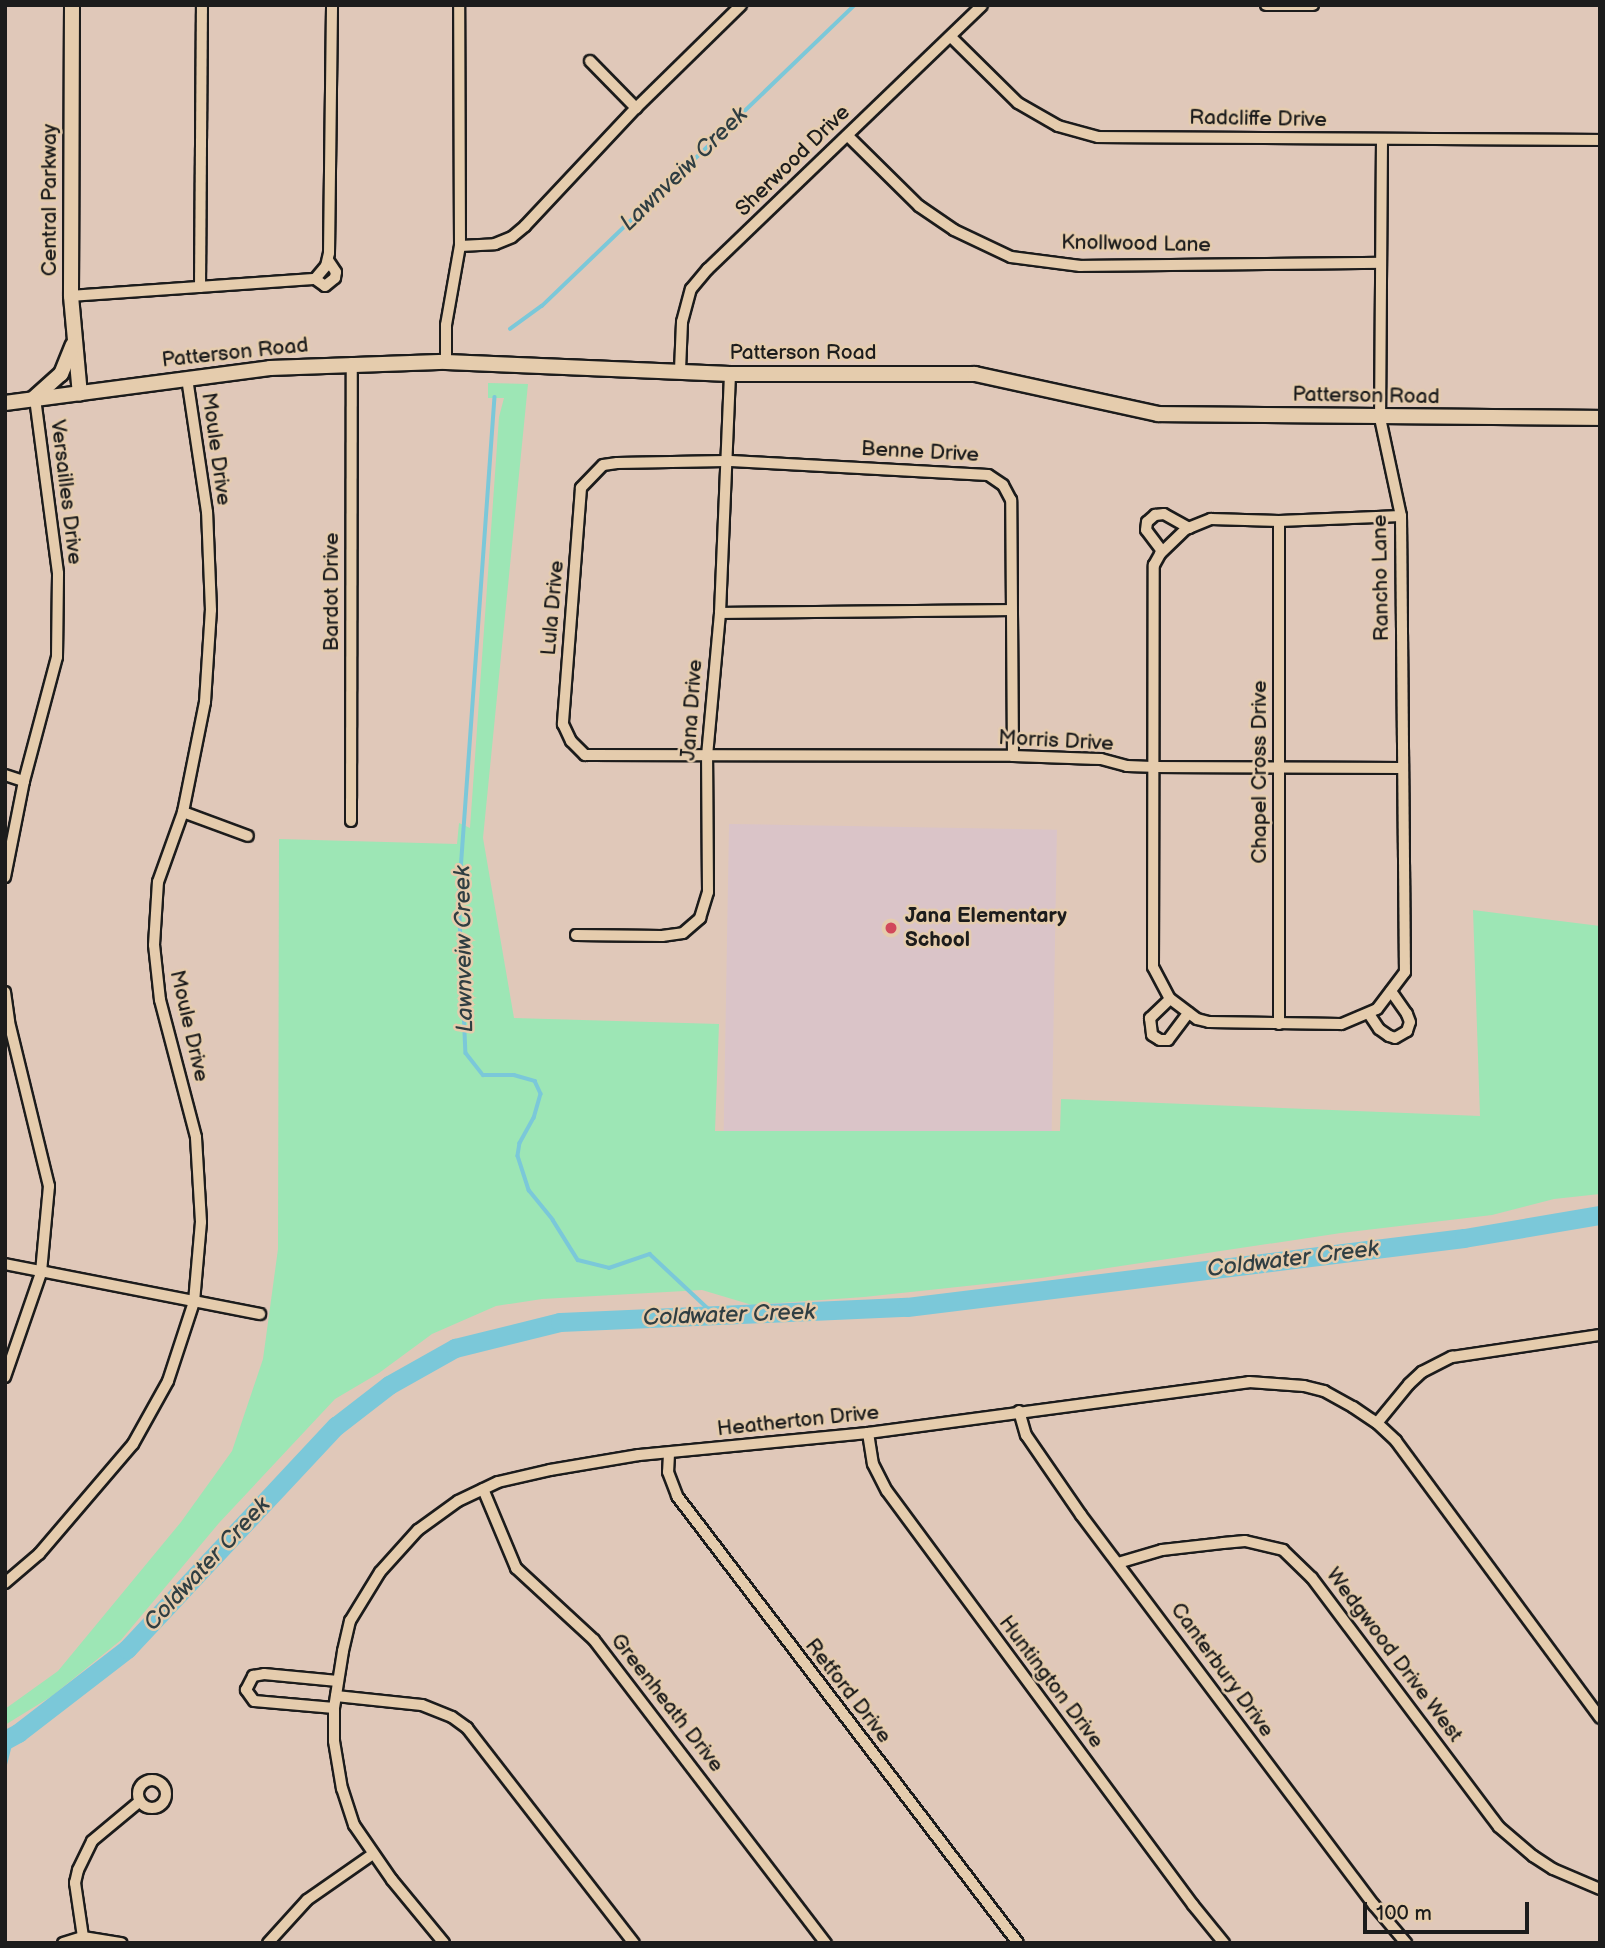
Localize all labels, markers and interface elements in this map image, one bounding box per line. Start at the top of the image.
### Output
street label: Sherwood Drive [731,100,855,222]
water label: Lawnveiw Creek [614,101,754,237]
street label: Radcliffe Drive [1189,105,1327,133]
street label: Central Parkway [37,124,63,276]
street label: Knollwood Lane [1061,230,1211,258]
street label: Patterson Road [161,333,309,373]
street label: Patterson Road [729,340,877,366]
street label: Patterson Road [1292,382,1440,410]
street label: Moule Drive [196,391,236,507]
street label: Versailles Drive [45,418,87,566]
street label: Benne Drive [860,436,980,468]
street label: Rancho Lane [1367,514,1395,642]
street label: Bardot Drive [319,533,345,651]
street label: Lula Drive [536,559,570,657]
street label: Jana Drive [676,659,708,761]
street label: Chapel Cross Drive [1247,680,1273,864]
street label: Morris Drive [998,725,1114,757]
water label: Lawnveiw Creek [449,865,479,1033]
place label: Jana Elementary School [905,903,1067,953]
marker: Jana Elementary School [883,920,899,936]
street label: Moule Drive [164,968,214,1084]
water label: Coldwater Creek [1206,1235,1380,1283]
water label: Coldwater Creek [642,1298,816,1332]
street label: Heatherton Drive [716,1400,880,1442]
water label: Coldwater Creek [138,1491,276,1637]
street label: Wedgwood Drive West [1320,1563,1468,1747]
street label: Canterbury Drive [1164,1597,1280,1743]
street label: Huntington Drive [993,1611,1109,1753]
street label: Greenheath Drive [605,1629,729,1777]
street label: Retford Drive [799,1634,897,1748]
scale bar [1367,1888,1533,1932]
text: 100 m [1376,1901,1432,1926]

